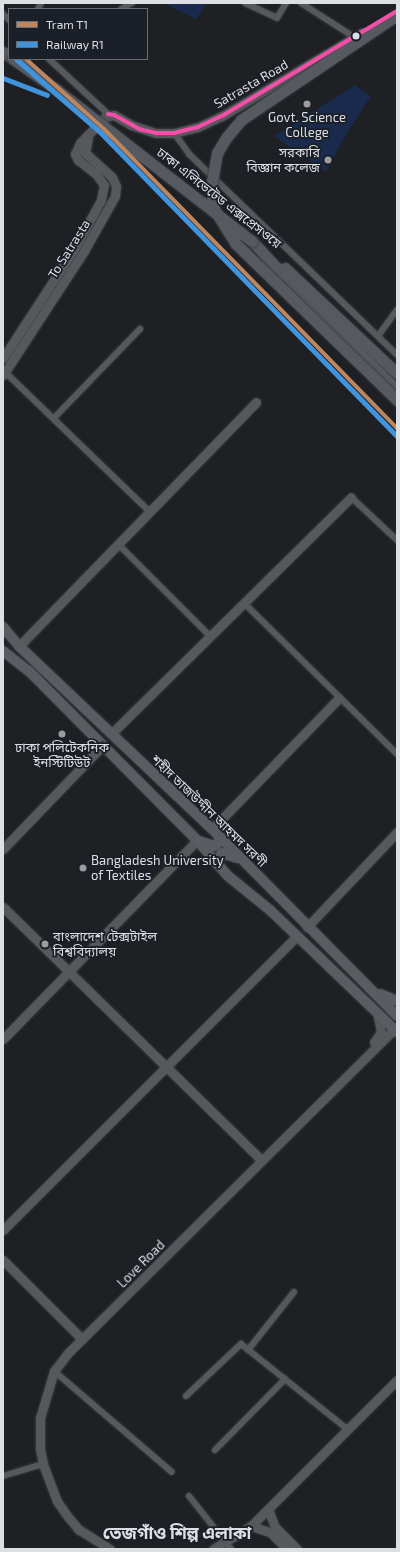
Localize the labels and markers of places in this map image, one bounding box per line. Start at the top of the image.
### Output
unlabelled marker [351,31,361,41]
marker: Govt. Science College [302,99,312,109]
place label: Govt. Science College [268,110,346,141]
place label: সরকারি বিজ্ঞান কলেজ [247,145,320,176]
marker: সরকারি বিজ্ঞান কলেজ [323,155,333,165]
marker: ঢাকা পলিটেকনিক ইনস্টিটিউট [57,729,67,739]
place label: ঢাকা পলিটেকনিক ইনস্টিটিউট [15,740,109,771]
place label: Bangladesh University of Textiles [91,853,224,884]
marker: Bangladesh University of Textiles [78,863,88,873]
place label: বাংলাদেশ টেক্সটাইল বিশ্ববিদ্যালয় [53,929,157,960]
marker: বাংলাদেশ টেক্সটাইল বিশ্ববিদ্যালয় [40,939,50,949]

